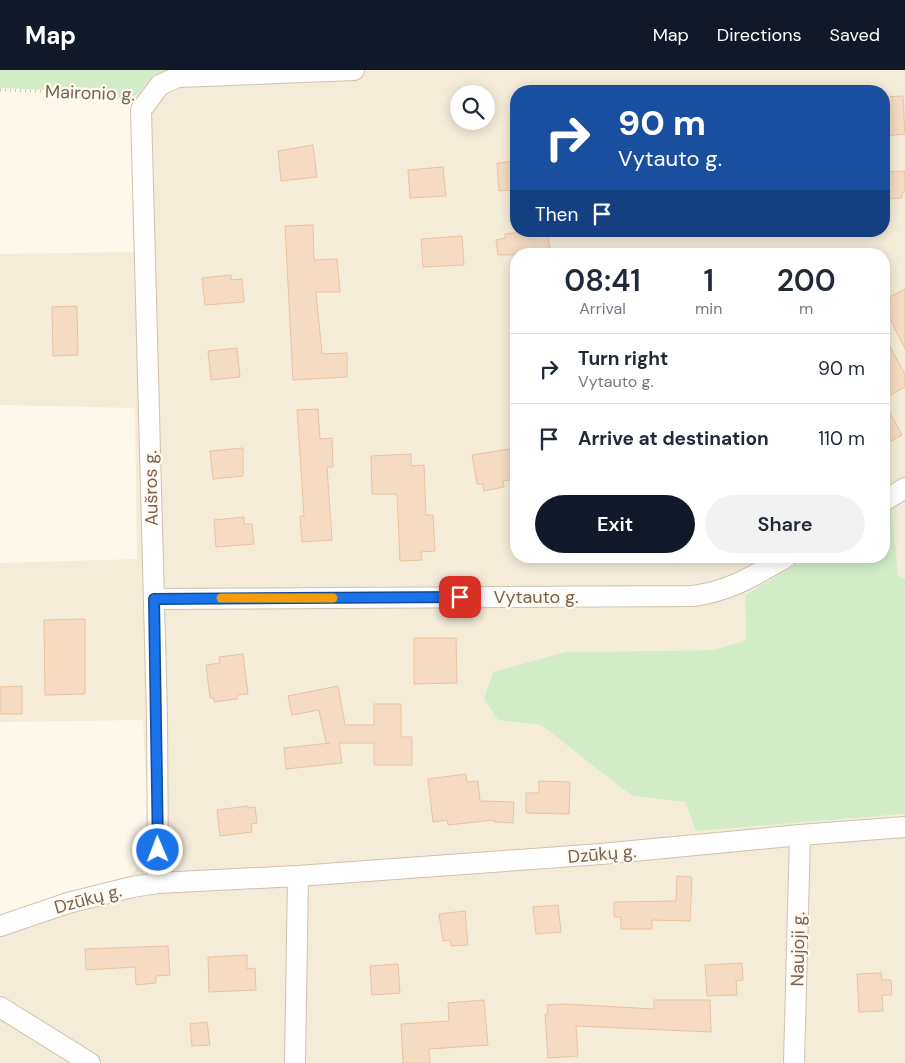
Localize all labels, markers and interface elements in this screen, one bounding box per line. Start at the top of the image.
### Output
text: Map [25,20,76,51]
text: Map [653,23,689,47]
text: Directions [717,23,802,47]
text: Saved [830,23,880,47]
street label: Maironio g. [45,79,135,107]
map controls [450,85,495,130]
button: search [450,85,495,130]
text: 90 m [618,100,706,146]
icon: right [535,105,600,170]
text: Vytauto g. [618,144,722,173]
icon: arrive [588,200,616,228]
text: Then [535,202,578,227]
text: 08:41 [564,261,641,300]
text: 1 [703,261,714,300]
text: 200 [777,261,836,300]
text: Arrival [579,298,626,319]
text: min [695,298,722,319]
text: m [799,298,813,319]
text: Turn right [578,346,668,371]
icon: right [535,355,563,383]
text: 90 m [818,356,865,381]
text: Vytauto g. [578,371,654,392]
icon: arrive [535,425,563,453]
text: Arrive at destination [578,426,769,451]
text: 110 m [818,426,865,451]
street label: Aušros g. [138,450,164,526]
button: Exit [535,495,695,553]
button: Share [705,495,865,553]
pin [439,576,481,618]
icon: arrive [446,583,474,611]
street label: Vytauto g. [493,585,579,609]
position arrow [131,823,183,875]
street label: Dzūkų g. [567,839,637,869]
street label: Dzūkų g. [52,879,124,919]
street label: Naujoji g. [785,911,811,987]

